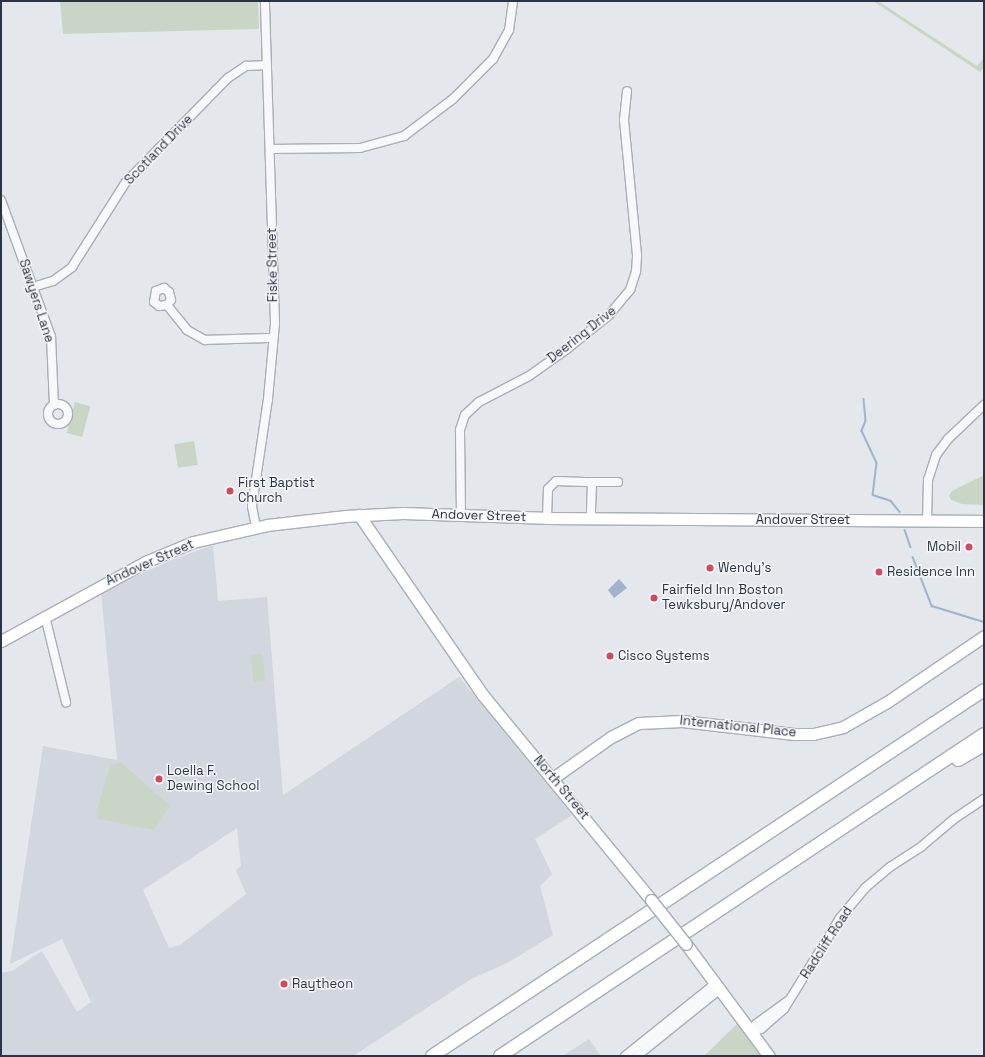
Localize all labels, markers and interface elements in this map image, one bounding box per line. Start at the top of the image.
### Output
street label: Scotland Drive [122,112,196,188]
street label: Fiske Street [265,228,281,302]
street label: Sawyers Lane [15,257,57,345]
street label: Deering Drive [545,303,619,367]
place label: First Baptist Church [238,476,315,507]
marker: First Baptist Church [225,486,235,496]
street label: Andover Street [431,507,527,525]
street label: Andover Street [756,512,850,528]
street label: Andover Street [104,537,196,589]
place label: Mobil [927,539,961,555]
marker: Mobil [964,542,974,552]
place label: Wendy's [718,560,771,576]
marker: Wendy's [705,563,715,573]
place label: Residence Inn [887,564,975,580]
marker: Residence Inn [874,567,884,577]
place label: Fairfield Inn Boston Tewksbury/Andover [662,583,786,614]
marker: Fairfield Inn Boston Tewksbury/Andover [649,593,659,603]
place label: Cisco Systems [618,648,710,664]
marker: Cisco Systems [605,651,615,661]
street label: International Place [679,713,797,741]
street label: North Street [530,753,592,823]
place label: Loella F. Dewing School [167,764,259,795]
marker: Loella F. Dewing School [154,774,164,784]
street label: Radcliff Road [798,904,856,982]
place label: Raytheon [292,976,353,992]
marker: Raytheon [279,979,289,989]

